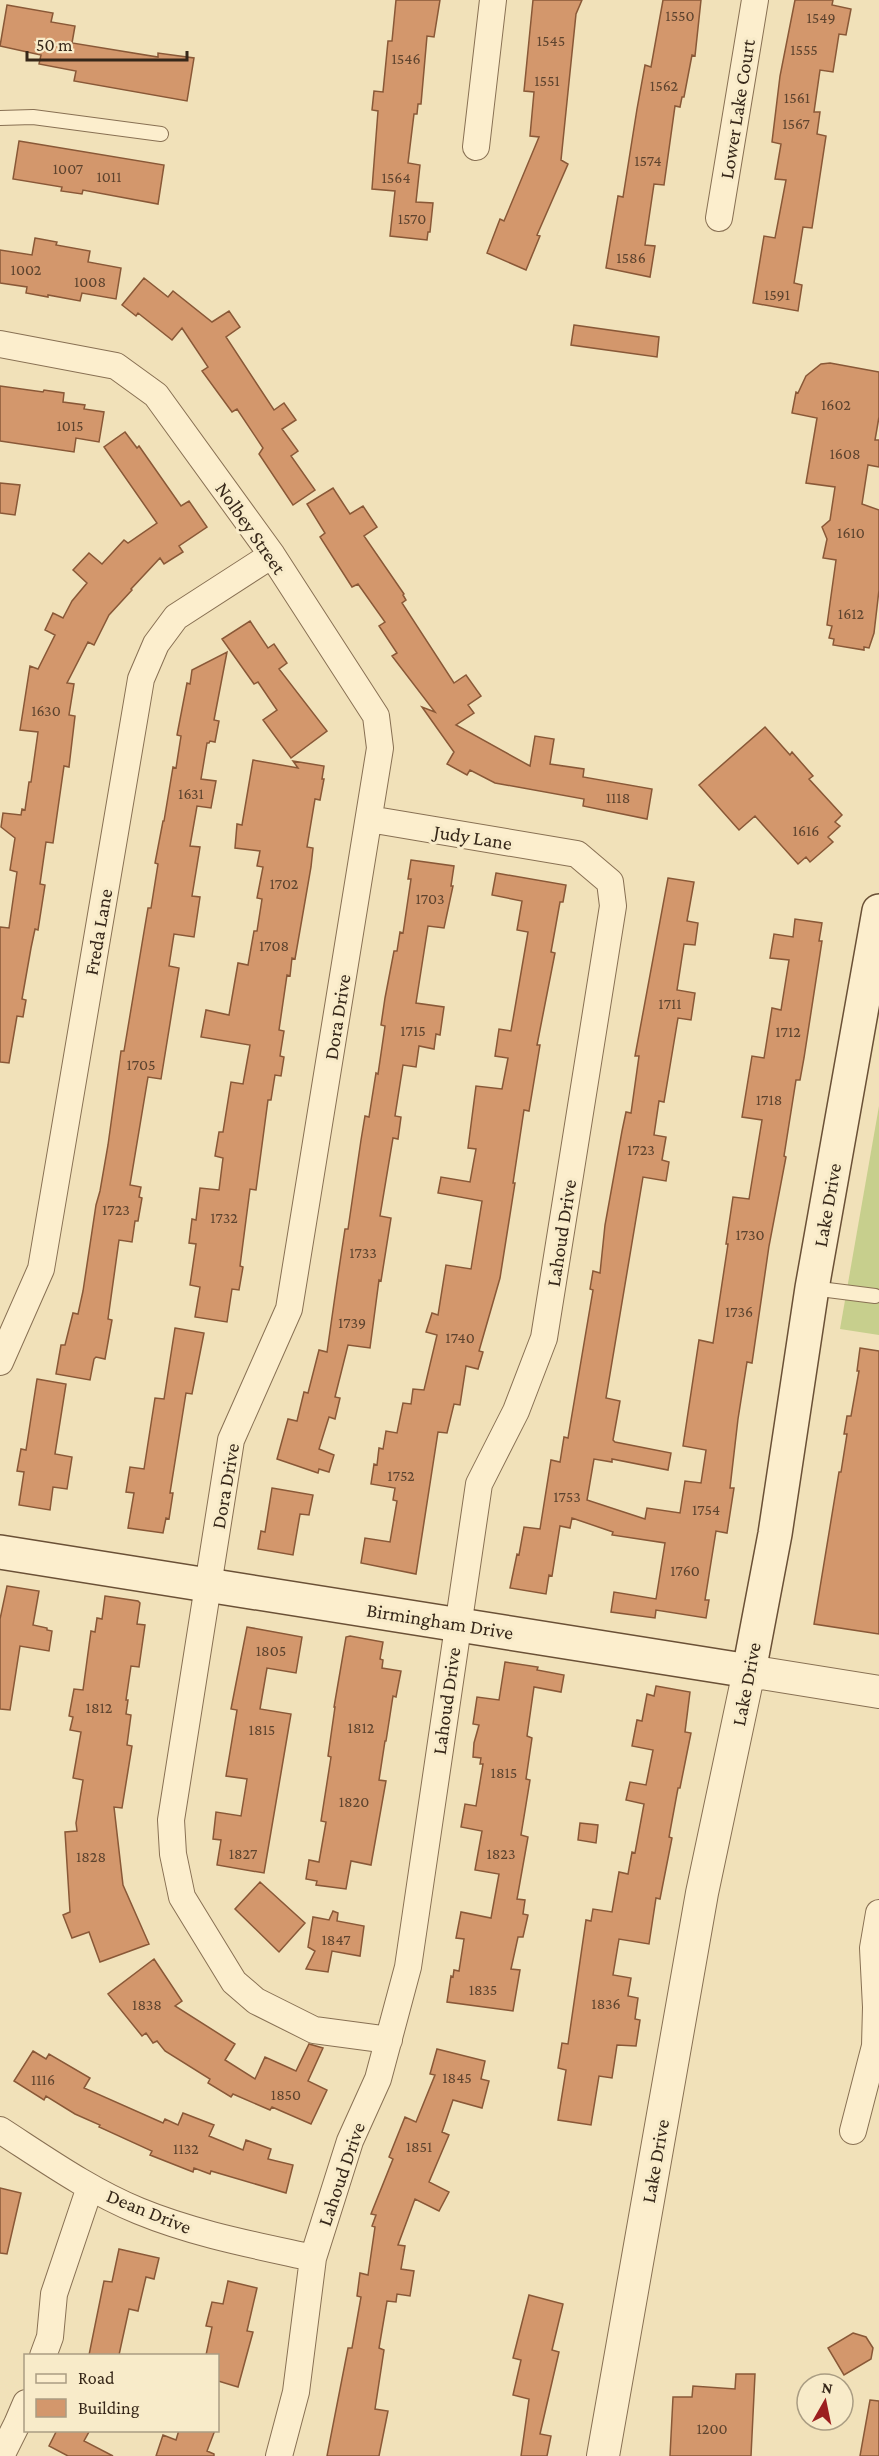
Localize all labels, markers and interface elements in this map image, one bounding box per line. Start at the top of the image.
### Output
house number: 1550 [665,7,695,24]
house number: 1549 [807,9,836,26]
scale bar [27,24,188,62]
house number: 1545 [537,32,565,49]
text: 50 m [36,35,73,55]
street label: Lower Lake Court [715,37,759,180]
house number: 1555 [790,41,818,58]
house number: 1546 [391,50,421,67]
house number: 1551 [534,72,560,89]
house number: 1562 [650,77,679,94]
house number: 1561 [784,89,810,106]
house number: 1567 [782,115,810,132]
house number: 1574 [634,152,662,169]
house number: 1007 [53,160,84,177]
house number: 1011 [97,168,121,185]
house number: 1564 [381,169,411,186]
house number: 1570 [398,210,426,227]
house number: 1586 [616,249,646,266]
house number: 1002 [11,261,42,278]
house number: 1008 [74,273,106,290]
house number: 1591 [764,286,790,303]
house number: 1602 [821,396,851,413]
house number: 1015 [56,417,84,434]
house number: 1608 [829,445,861,462]
street label: Nolbey Street [210,478,291,579]
house number: 1610 [837,524,865,541]
house number: 1612 [838,605,865,622]
house number: 1630 [31,702,61,719]
house number: 1631 [178,785,204,802]
house number: 1118 [606,789,630,806]
street label: Judy Lane [430,820,514,855]
house number: 1616 [793,822,819,839]
house number: 1702 [270,875,299,892]
street label: Freda Lane [80,887,116,977]
house number: 1703 [416,890,444,907]
house number: 1708 [259,937,289,954]
street label: Dora Drive [319,972,355,1061]
house number: 1711 [658,995,682,1012]
house number: 1715 [400,1022,426,1039]
house number: 1712 [775,1023,801,1040]
house number: 1705 [126,1056,156,1073]
house number: 1718 [756,1091,782,1108]
house number: 1723 [627,1141,655,1158]
street label: Lake Drive [809,1161,845,1249]
street label: Lahoud Drive [542,1178,580,1288]
house number: 1723 [102,1201,130,1218]
house number: 1732 [210,1209,238,1226]
house number: 1730 [735,1226,765,1243]
house number: 1733 [349,1244,377,1261]
house number: 1736 [725,1303,753,1320]
house number: 1739 [338,1314,366,1331]
house number: 1740 [445,1329,475,1346]
street label: Dora Drive [207,1441,243,1530]
house number: 1752 [387,1467,415,1484]
house number: 1753 [553,1488,581,1505]
house number: 1754 [692,1501,720,1518]
house number: 1760 [670,1562,700,1579]
street label: Birmingham Drive [365,1599,515,1644]
street label: Lake Drive [727,1640,765,1728]
house number: 1805 [256,1642,286,1659]
street label: Lahoud Drive [428,1646,464,1756]
house number: 1812 [86,1699,113,1716]
house number: 1812 [348,1719,375,1736]
house number: 1815 [249,1721,275,1738]
house number: 1815 [491,1764,517,1781]
house number: 1820 [339,1793,369,1810]
house number: 1827 [229,1845,258,1862]
house number: 1823 [486,1845,516,1862]
house number: 1828 [76,1848,106,1865]
house number: 1847 [321,1931,351,1948]
house number: 1835 [469,1981,497,1998]
house number: 1836 [591,1995,621,2012]
house number: 1838 [132,1996,162,2013]
house number: 1845 [442,2069,472,2086]
house number: 1116 [31,2071,55,2088]
house number: 1850 [271,2086,301,2103]
street label: Lake Drive [637,2117,673,2205]
street label: Lahoud Drive [313,2119,369,2229]
house number: 1851 [406,2138,432,2155]
house number: 1132 [173,2140,199,2157]
street label: Dean Drive [103,2184,195,2238]
legend [24,2354,219,2432]
text: Road [78,2368,115,2388]
north arrow [795,2372,855,2432]
text: N [821,2378,834,2397]
text: Building [78,2398,140,2418]
house number: 1200 [696,2420,728,2437]

